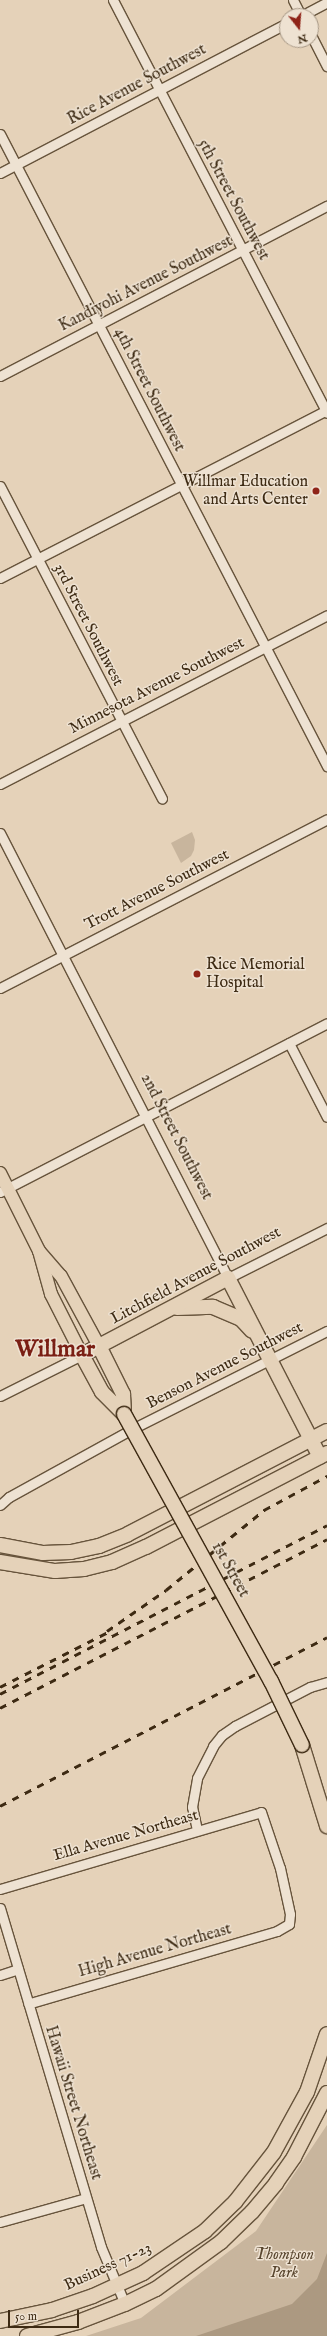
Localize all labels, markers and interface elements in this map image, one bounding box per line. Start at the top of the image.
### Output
north arrow [279,8,319,48]
text: N [296,30,309,47]
street label: Rice Avenue Southwest [64,40,210,130]
street label: 5th Street Southwest [193,136,273,264]
street label: Kandiyohi Avenue Southwest [56,232,236,336]
street label: 4th Street Southwest [110,325,188,455]
place label: Willmar Education and Arts Center [183,472,308,510]
marker: Willmar Education and Arts Center [311,486,321,496]
street label: 3rd Street Southwest [49,561,127,689]
street label: Minnesota Avenue Southwest [66,633,248,739]
street label: Trott Avenue Southwest [82,845,232,935]
place label: Rice Memorial Hospital [206,955,305,993]
marker: Rice Memorial Hospital [191,968,203,980]
street label: 2nd Street Southwest [136,1071,216,1203]
street label: Litchfield Avenue Southwest [108,1223,284,1329]
street label: Benson Avenue Southwest [144,1318,306,1414]
district label: Willmar [15,1336,95,1364]
street label: 1st Street [207,1539,253,1601]
street label: Ella Avenue Northeast [51,1806,201,1866]
street label: High Avenue Northeast [76,1920,234,1982]
street label: Hawaii Street Northeast [40,2024,106,2182]
street label: Business 71-23 [61,2238,155,2296]
park label: Thompson Park [254,2245,314,2283]
scale bar [10,2302,81,2328]
text: 50 m [15,2309,37,2324]

